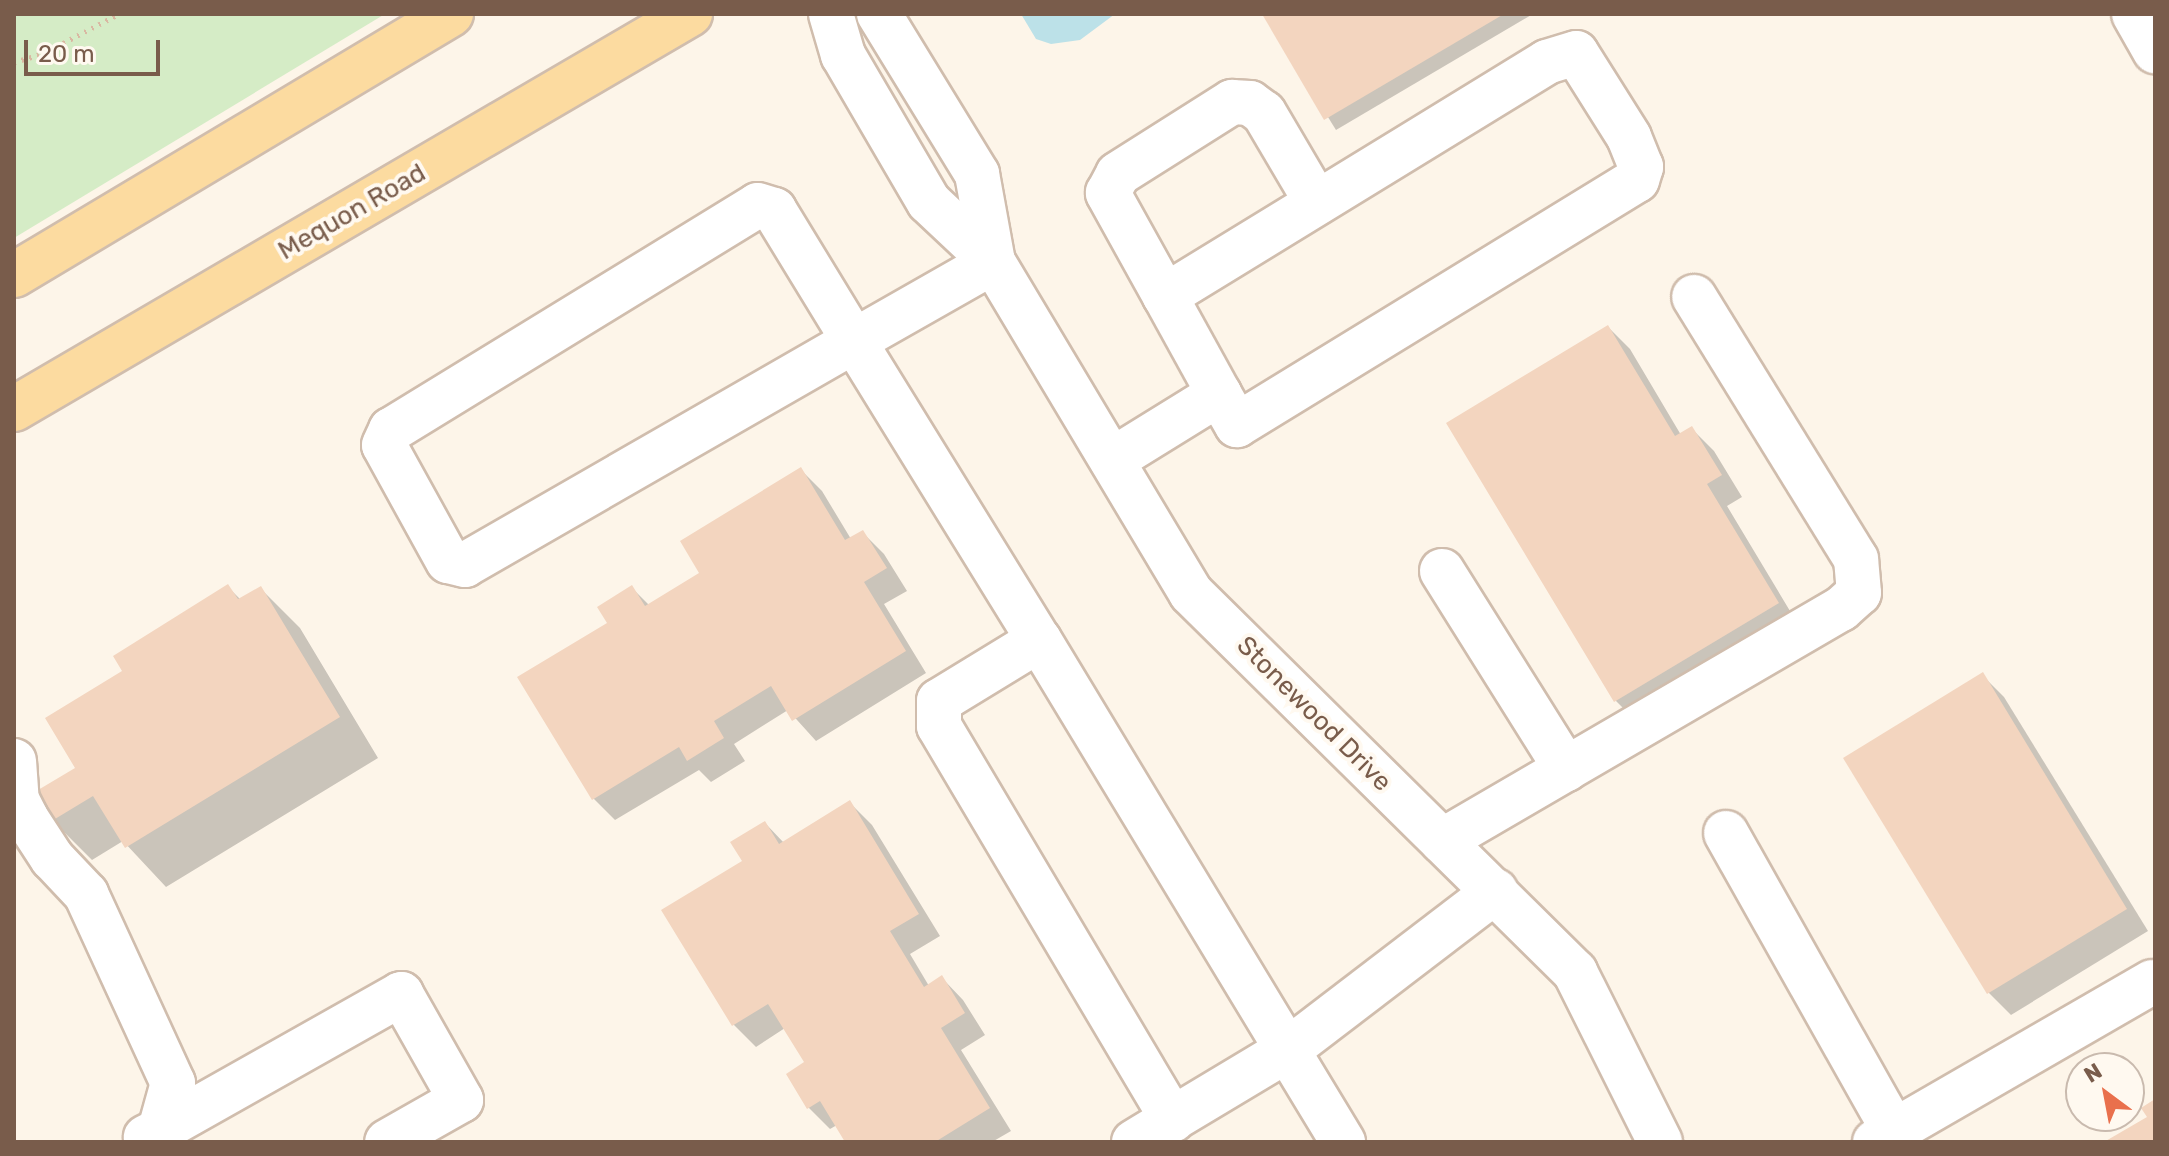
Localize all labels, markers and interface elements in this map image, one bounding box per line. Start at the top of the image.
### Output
scale bar [28,24,164,74]
text: 20 m [38,40,95,68]
street label: Mequon Road [273,157,431,267]
street label: Stonewood Drive [1230,630,1398,798]
north arrow [2065,1052,2145,1132]
text: N [2079,1057,2107,1089]

